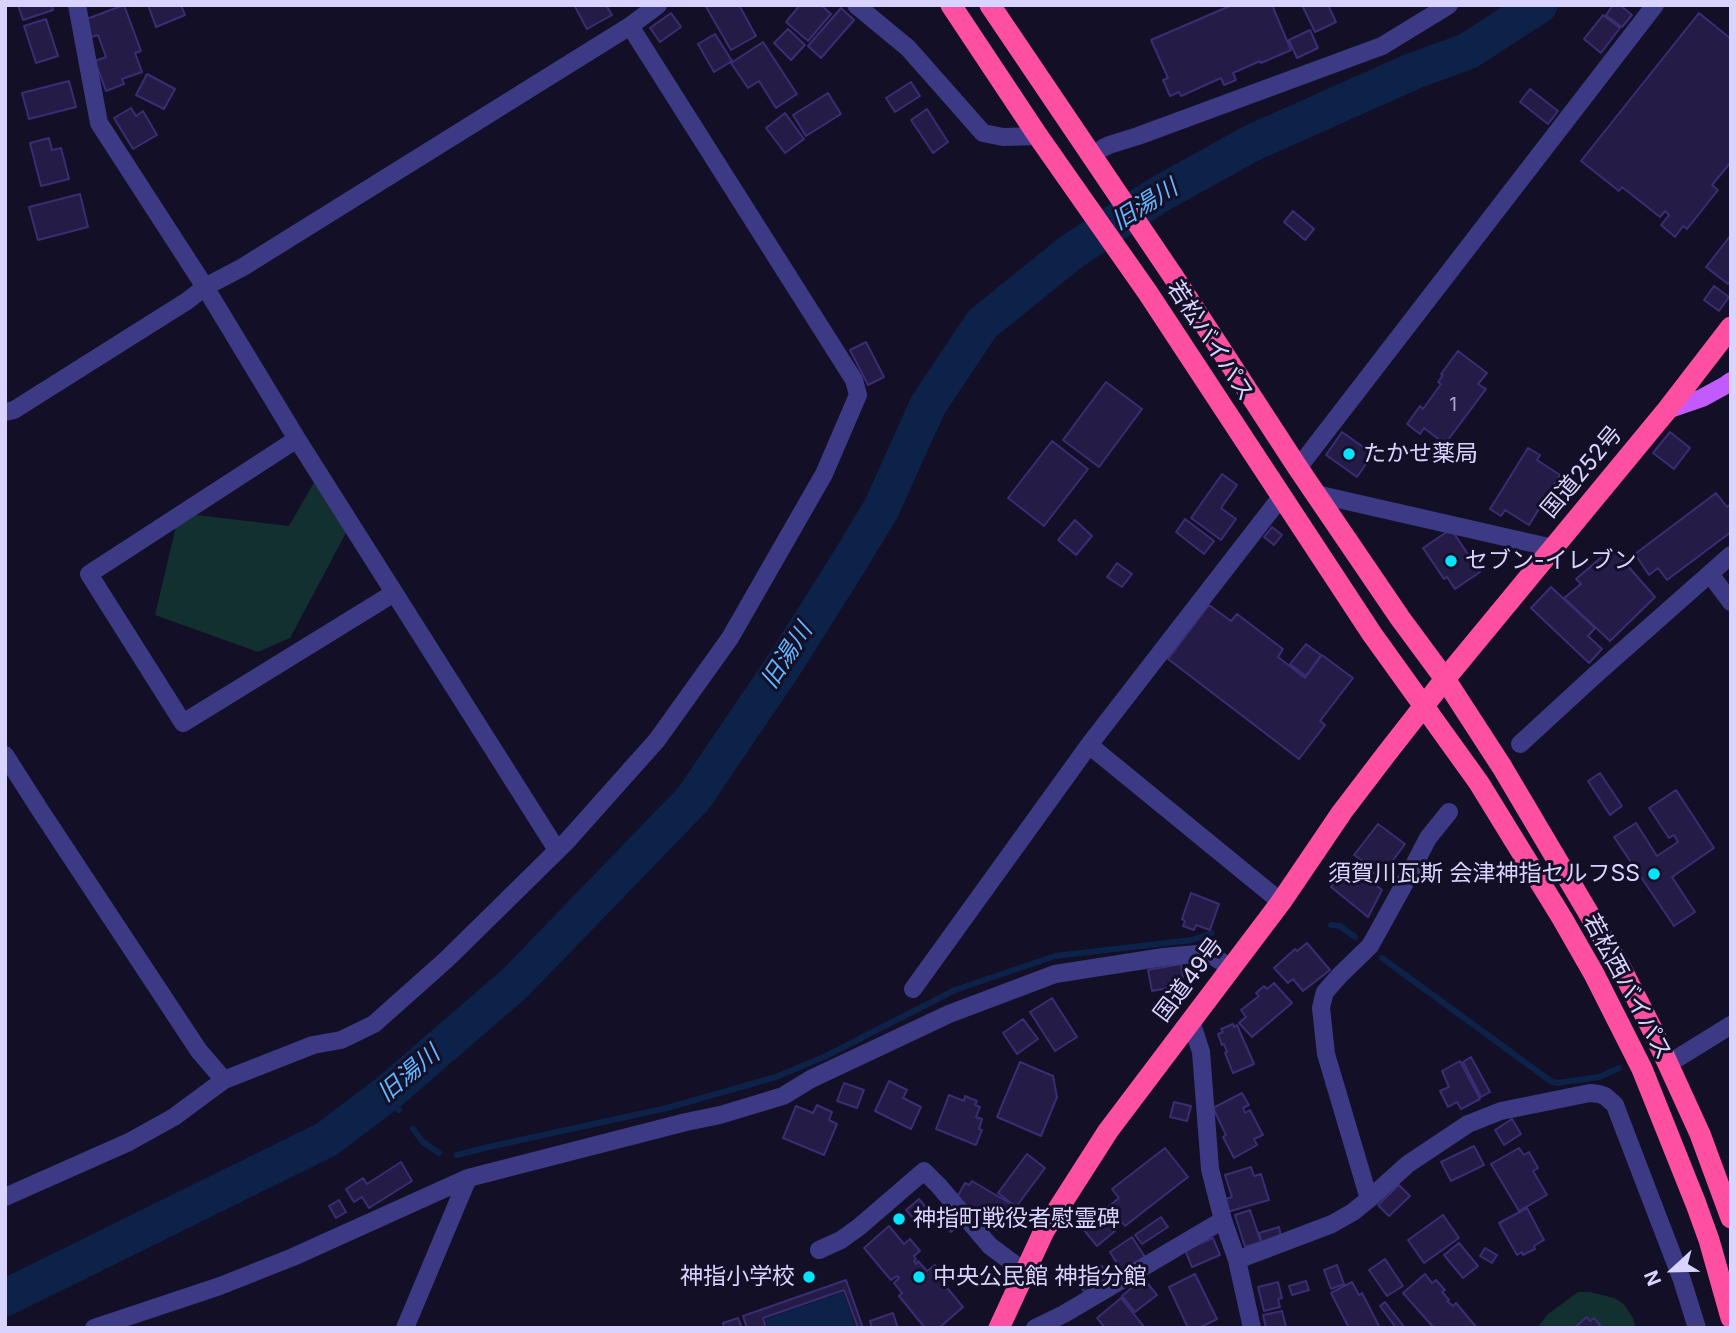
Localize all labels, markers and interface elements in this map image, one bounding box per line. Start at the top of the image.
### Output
water label: 旧湯川 [1107,174,1183,236]
street label: 若松バイパス [1161,276,1259,406]
house number: 1 [1449,394,1457,416]
street label: 国道252号 [1536,421,1628,523]
place label: たかせ薬局 [1363,440,1478,468]
marker: たかせ薬局 [1341,446,1357,462]
place label: セブン-イレブン [1465,547,1637,575]
marker: セブン-イレブン [1443,553,1459,569]
water label: 旧湯川 [755,618,819,694]
place label: 須賀川瓦斯 会津神指セルフSS [1328,860,1640,888]
marker: 須賀川瓦斯 会津神指セルフSS [1646,866,1662,882]
street label: 若松西バイパス [1577,909,1677,1065]
street label: 国道49号 [1148,933,1230,1027]
water label: 旧湯川 [372,1040,446,1108]
place label: 神指町戦役者慰霊碑 [913,1205,1120,1233]
marker: 神指町戦役者慰霊碑 [891,1211,907,1227]
north arrow [1638,1235,1708,1305]
place label: 神指小学校 [680,1263,795,1291]
place label: 中央公民館 神指分館 [933,1263,1146,1291]
text: N [1640,1267,1666,1289]
marker: 神指小学校 [801,1269,817,1285]
marker: 中央公民館 神指分館 [911,1269,927,1285]

